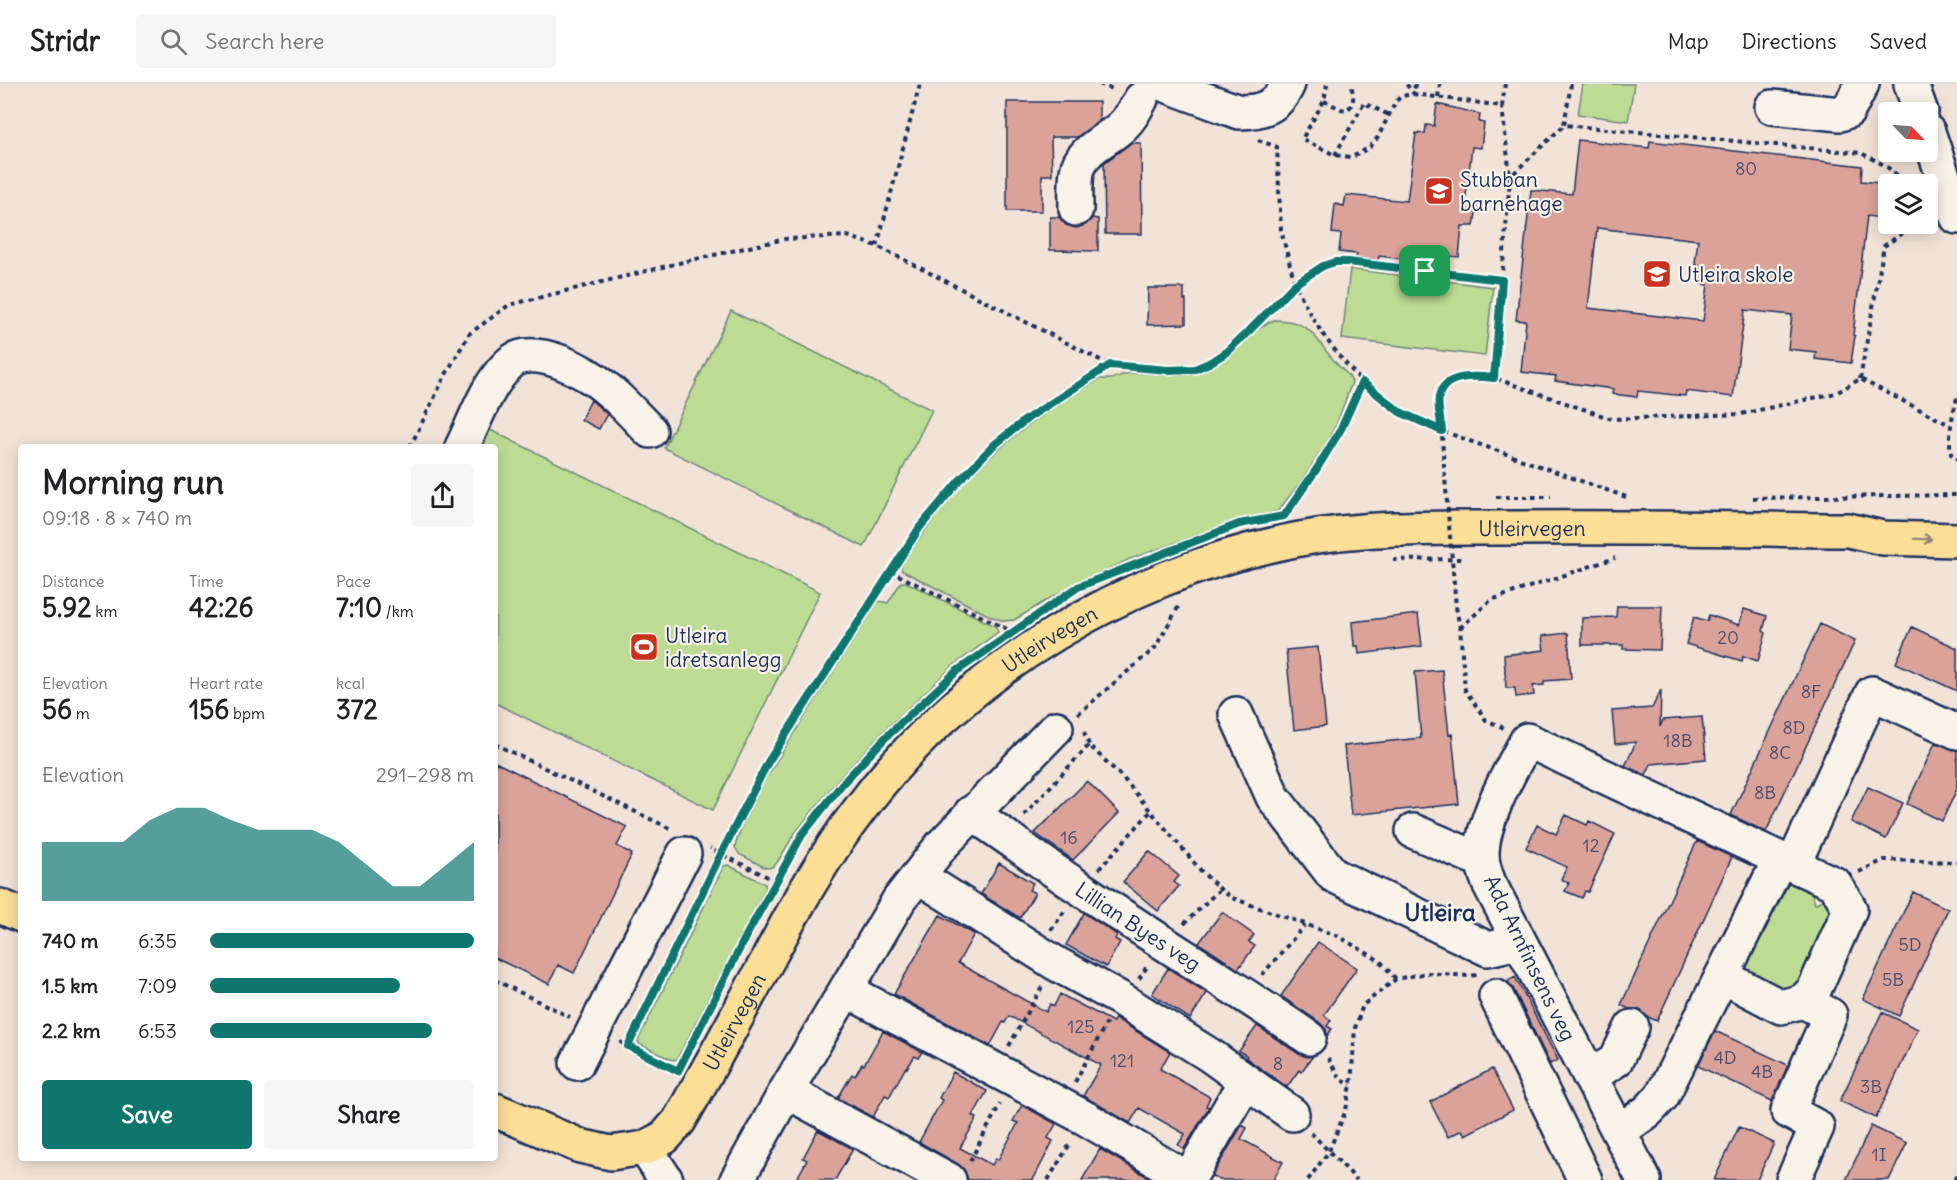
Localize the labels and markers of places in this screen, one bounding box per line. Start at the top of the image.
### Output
place label: Stubban barnehage [1460,166,1563,217]
school or university icon: Stubban barnehage [1423,175,1455,207]
pin [1399,245,1450,296]
school or university icon: Utleira skole [1641,258,1673,290]
place label: Utleira skole [1678,261,1793,288]
place label: Utleira idretsanlegg [665,622,782,673]
sports icon: Utleira idretsanlegg [628,631,660,663]

